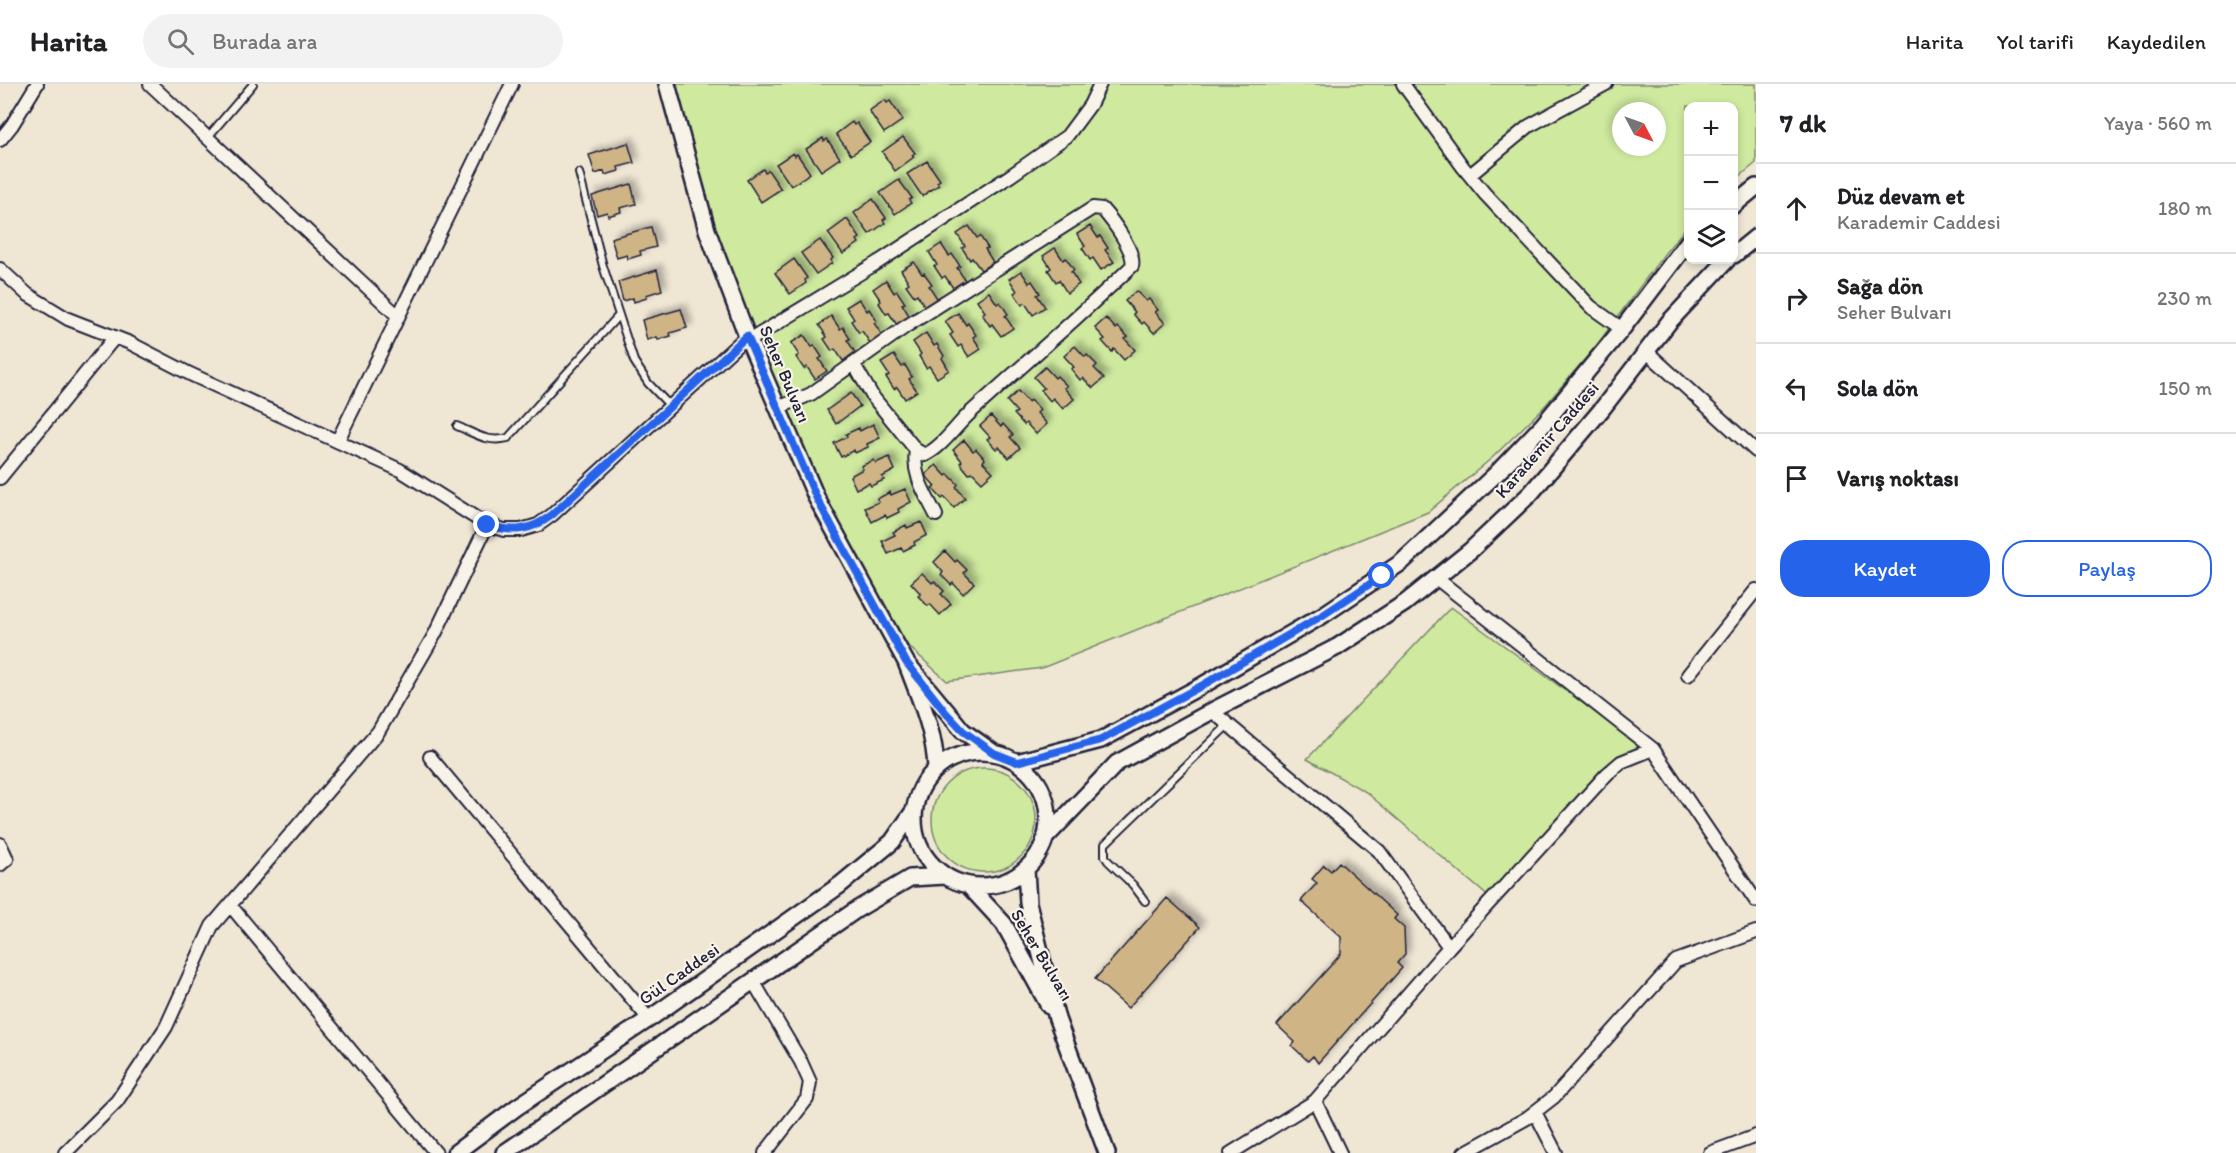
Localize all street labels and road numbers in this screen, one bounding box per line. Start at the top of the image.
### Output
street label: Seher Bulvarı [755,322,815,426]
street label: Karademir Caddesi [1490,377,1604,503]
street label: Seher Bulvarı [1006,905,1078,1005]
street label: Gül Caddesi [635,938,723,1010]

